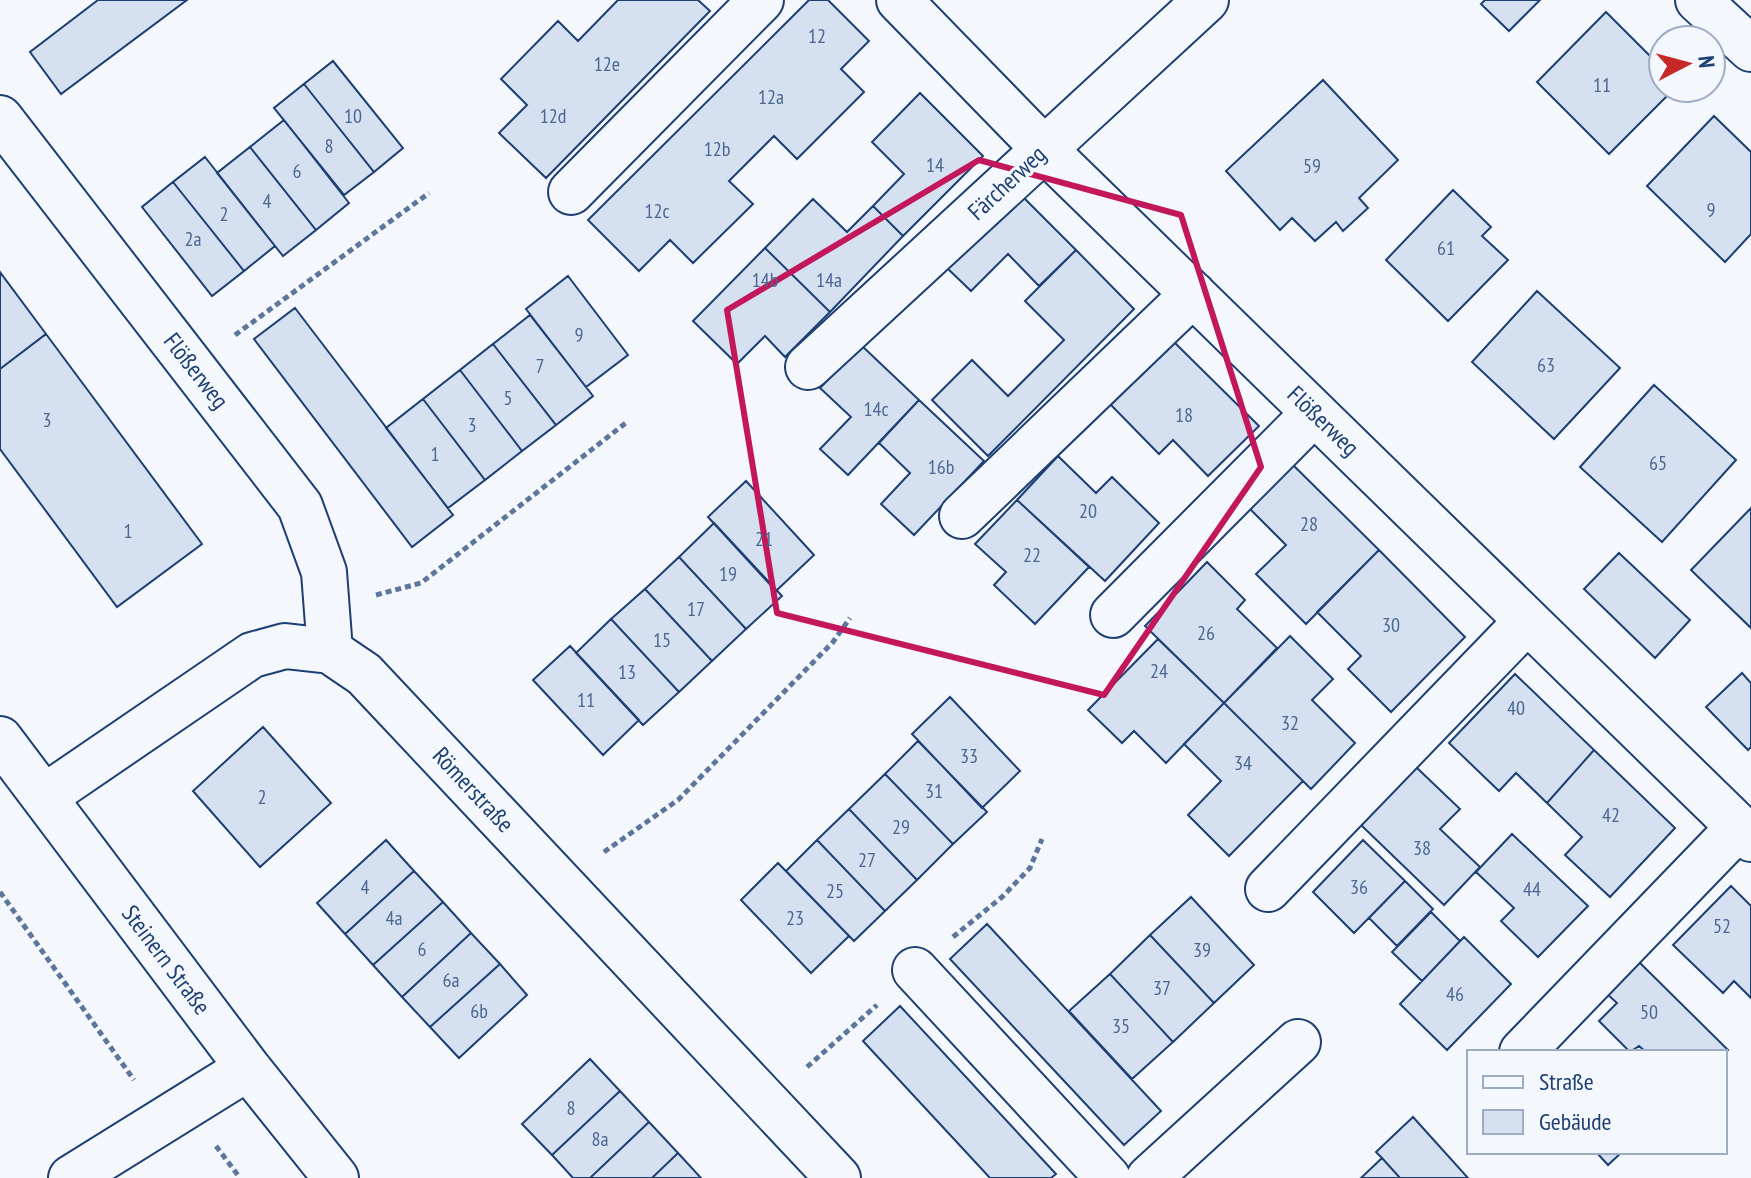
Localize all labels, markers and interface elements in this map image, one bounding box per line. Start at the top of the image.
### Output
house number: 12 [808,23,826,49]
north arrow [1647,24,1727,104]
house number: 12e [594,51,620,77]
text: N [1692,55,1721,69]
house number: 11 [1593,72,1611,98]
house number: 12a [758,84,784,110]
house number: 10 [344,103,362,129]
house number: 12d [540,103,566,129]
house number: 8 [325,133,334,159]
house number: 12b [704,136,730,162]
street label: Färcherweg [961,139,1052,227]
house number: 14 [926,152,944,178]
house number: 59 [1303,153,1321,179]
house number: 6 [293,158,302,184]
house number: 4 [263,188,272,214]
house number: 9 [1707,197,1716,223]
house number: 12c [644,198,670,224]
house number: 2 [220,201,229,227]
house number: 2a [185,226,202,252]
house number: 61 [1437,235,1455,261]
house number: 14b [752,267,778,293]
house number: 14a [816,267,842,293]
house number: 9 [575,322,584,348]
street label: Flößerweg [157,326,236,415]
house number: 63 [1537,352,1555,378]
house number: 7 [536,353,545,379]
street label: Flößerweg [1281,379,1366,462]
house number: 5 [504,385,513,411]
house number: 14c [863,396,889,422]
house number: 18 [1175,402,1193,428]
house number: 3 [43,407,52,433]
house number: 3 [468,412,477,438]
house number: 1 [431,441,440,467]
house number: 65 [1649,450,1667,476]
house number: 16b [928,454,954,480]
house number: 20 [1079,498,1097,524]
house number: 28 [1300,511,1318,537]
house number: 1 [124,518,133,544]
house number: 21 [755,526,773,552]
house number: 22 [1023,542,1041,568]
house number: 19 [719,561,737,587]
house number: 17 [687,596,705,622]
house number: 30 [1382,612,1400,638]
house number: 26 [1197,620,1215,646]
house number: 15 [653,627,671,653]
house number: 24 [1150,658,1168,684]
house number: 13 [618,659,636,685]
house number: 11 [577,687,595,713]
house number: 40 [1507,695,1525,721]
house number: 32 [1281,710,1299,736]
street label: Römerstraße [426,740,521,839]
house number: 33 [960,743,978,769]
house number: 34 [1234,750,1252,776]
house number: 31 [925,778,943,804]
house number: 2 [258,784,267,810]
house number: 42 [1602,802,1620,828]
house number: 29 [892,814,910,840]
house number: 38 [1413,835,1431,861]
house number: 27 [858,847,876,873]
house number: 4 [361,874,370,900]
house number: 36 [1350,874,1368,900]
house number: 44 [1523,876,1541,902]
house number: 25 [826,878,844,904]
street label: Steinern Straße [115,899,218,1021]
house number: 4a [386,905,403,931]
house number: 23 [786,905,804,931]
house number: 52 [1713,913,1731,939]
house number: 6 [418,936,427,962]
house number: 39 [1193,937,1211,963]
house number: 6a [443,967,460,993]
house number: 37 [1153,975,1171,1001]
house number: 46 [1446,981,1464,1007]
house number: 6b [470,998,488,1024]
house number: 50 [1640,999,1658,1025]
house number: 35 [1112,1013,1130,1039]
legend [1467,1050,1727,1154]
text: Straße [1539,1066,1594,1097]
house number: 8 [567,1095,576,1121]
text: Gebäude [1539,1106,1611,1137]
house number: 8a [592,1126,609,1152]

